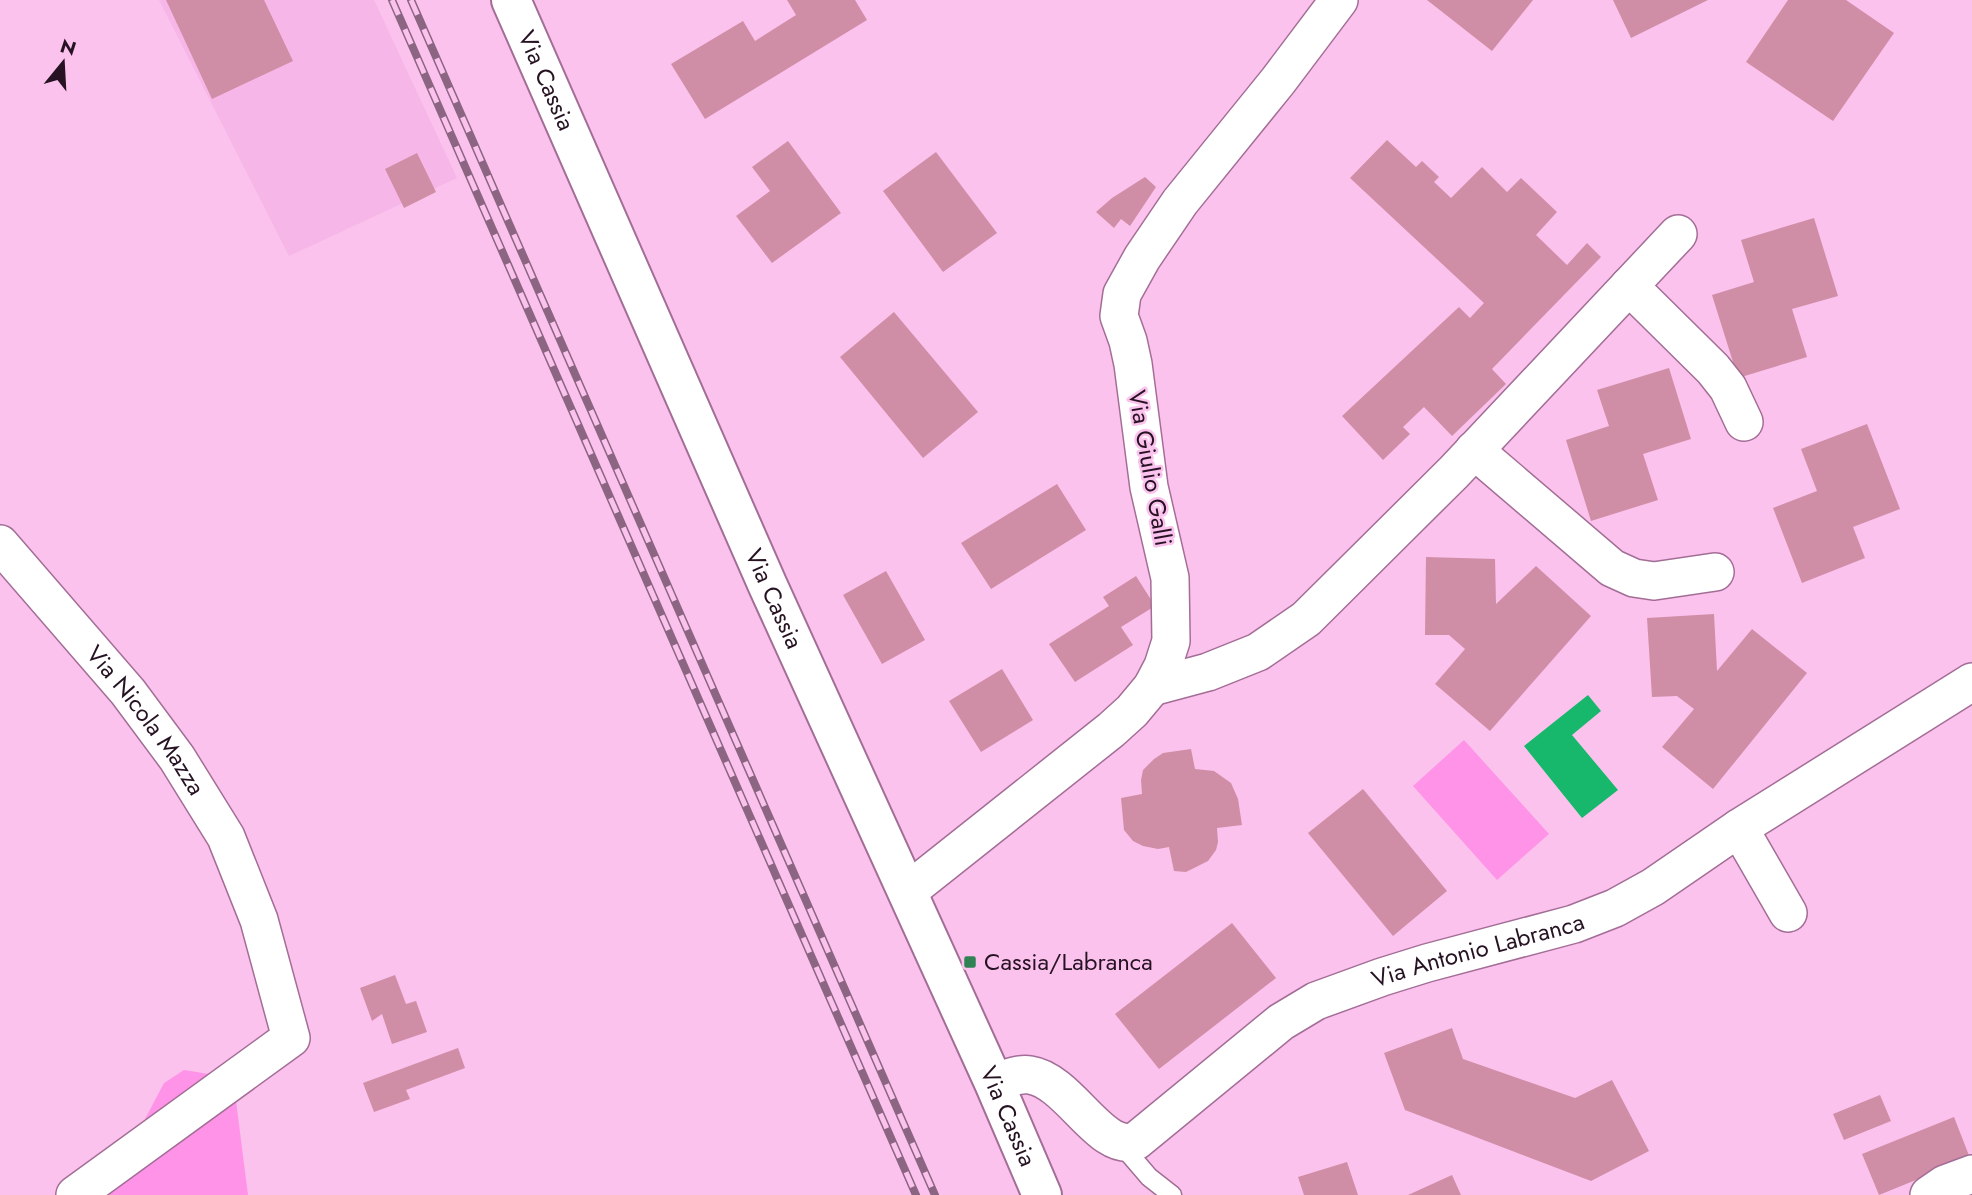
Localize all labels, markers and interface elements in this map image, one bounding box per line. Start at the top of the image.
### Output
street label: Via Cassia [509,25,584,136]
north arrow [28,28,98,98]
text: N [57,32,79,62]
street label: Via Giulio Galli [1120,387,1181,549]
street label: Via Cassia [737,543,812,654]
street label: Via Nicola Mazza [78,637,214,802]
street label: Via Antonio Labranca [1367,904,1589,996]
place label: Cassia/Labranca [984,944,1153,979]
marker: Cassia/Labranca [962,954,978,970]
street label: Via Cassia [972,1060,1046,1172]

